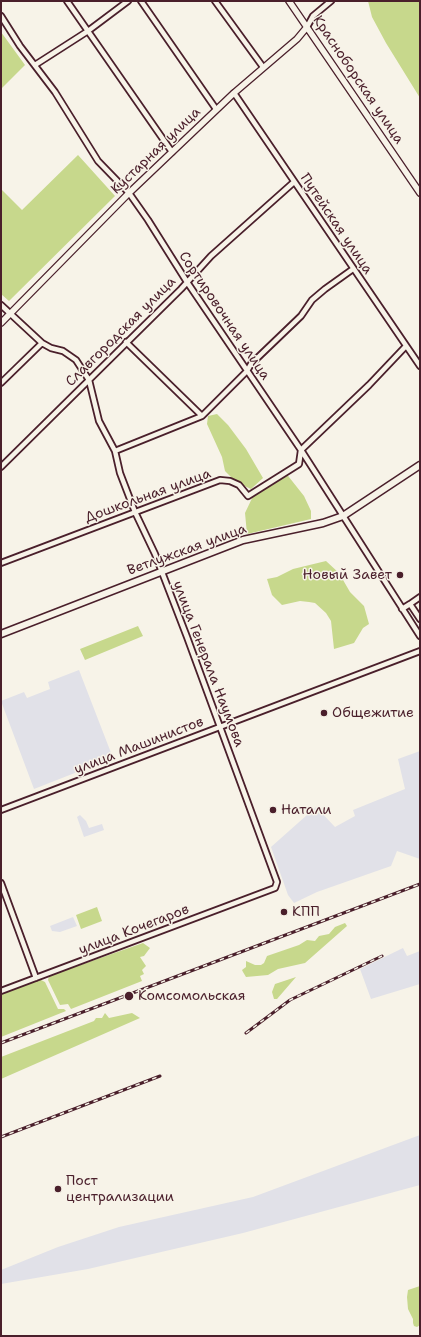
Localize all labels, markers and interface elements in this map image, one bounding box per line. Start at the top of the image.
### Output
street label: Красноборская улица [309,13,407,147]
street label: Кустарная улица [108,104,204,198]
street label: Путейская улица [296,170,376,278]
street label: Сортировочная улица [175,249,273,383]
street label: Славгородская улица [63,274,179,390]
street label: Дошкольная улица [83,465,213,527]
street label: Ветлужская улица [125,521,249,579]
place label: Новый Завет [303,567,392,583]
marker: Новый Завет [395,570,405,580]
street label: улица Генерала Наумова [169,579,247,749]
place label: Общежитие [332,705,414,721]
marker: Общежитие [319,708,329,718]
street label: улица Машинистов [72,714,206,778]
place label: Натали [281,802,331,818]
marker: Натали [268,805,278,815]
street label: улица Кочегаров [76,901,192,959]
place label: КПП [292,904,320,920]
marker: КПП [279,907,289,917]
place label: Комсомольская [138,988,245,1004]
marker: Комсомольская [123,990,135,1002]
place label: Пост централизации [66,1173,174,1206]
marker: Пост централизации [53,1184,63,1194]

